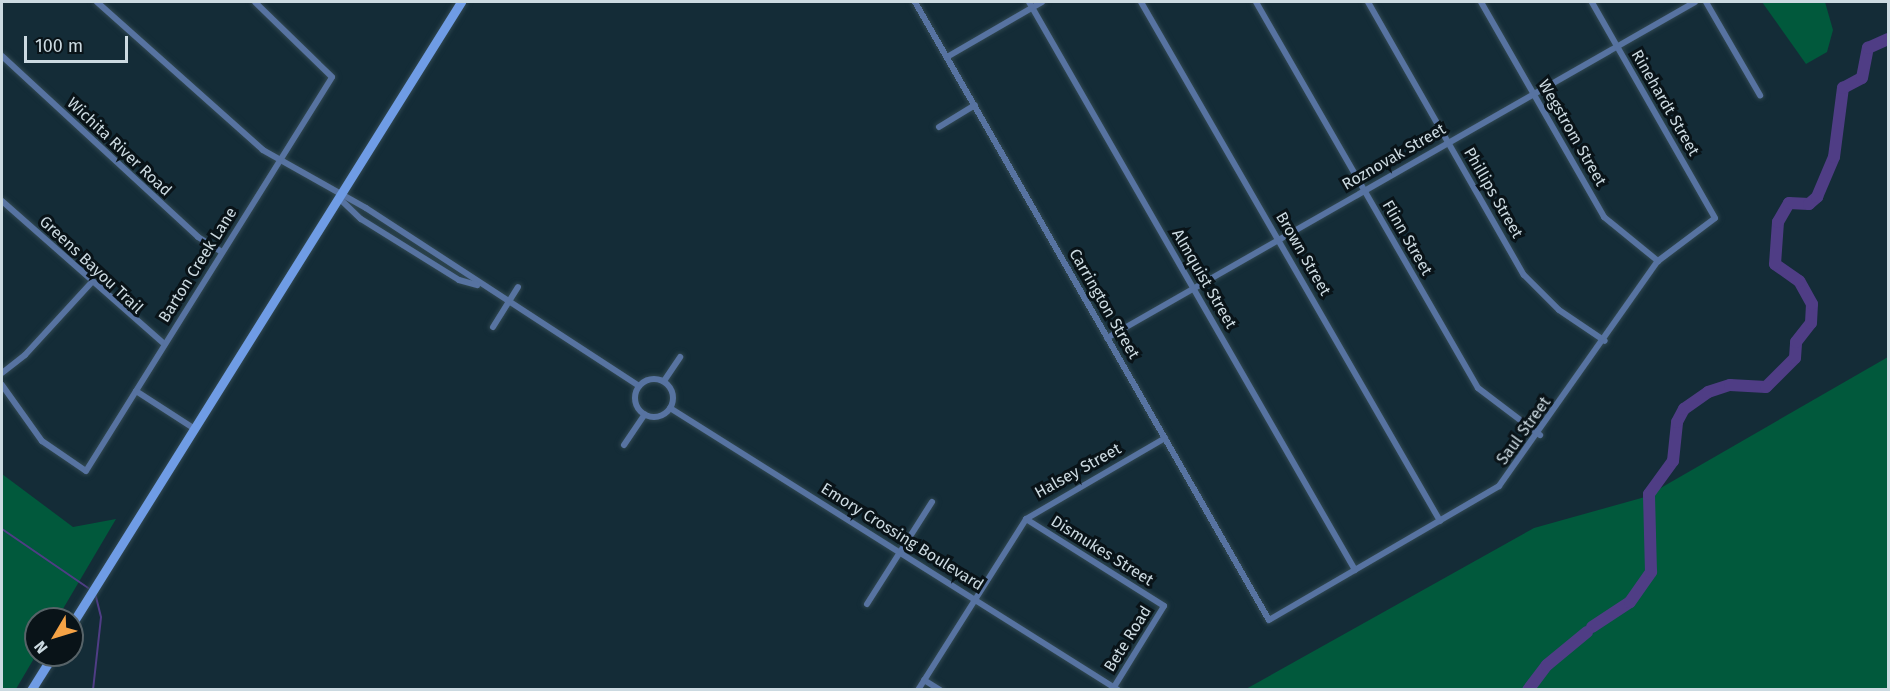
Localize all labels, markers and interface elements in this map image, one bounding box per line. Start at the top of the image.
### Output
scale bar [27,24,130,62]
text: 100 m [35,35,83,57]
street label: Rinehardt Street [1627,47,1703,159]
street label: Wegstrom Street [1534,76,1610,190]
street label: Wichita River Road [63,94,175,200]
street label: Roznovak Street [1339,120,1449,194]
street label: Phillips Street [1459,144,1527,242]
street label: Flinn Street [1378,197,1436,279]
street label: Barton Creek Lane [155,204,241,326]
street label: Brown Street [1271,209,1335,299]
street label: Greens Bayou Trail [35,212,147,318]
street label: Almquist Street [1168,226,1240,332]
street label: Carrington Street [1065,246,1143,362]
street label: Saul Street [1493,393,1555,469]
street label: Halsey Street [1031,439,1125,503]
street label: Emory Crossing Boulevard [817,479,987,595]
street label: Dismukes Street [1047,512,1157,590]
street label: Bete Road [1100,603,1156,675]
north arrow [24,607,84,667]
text: N [30,637,52,657]

